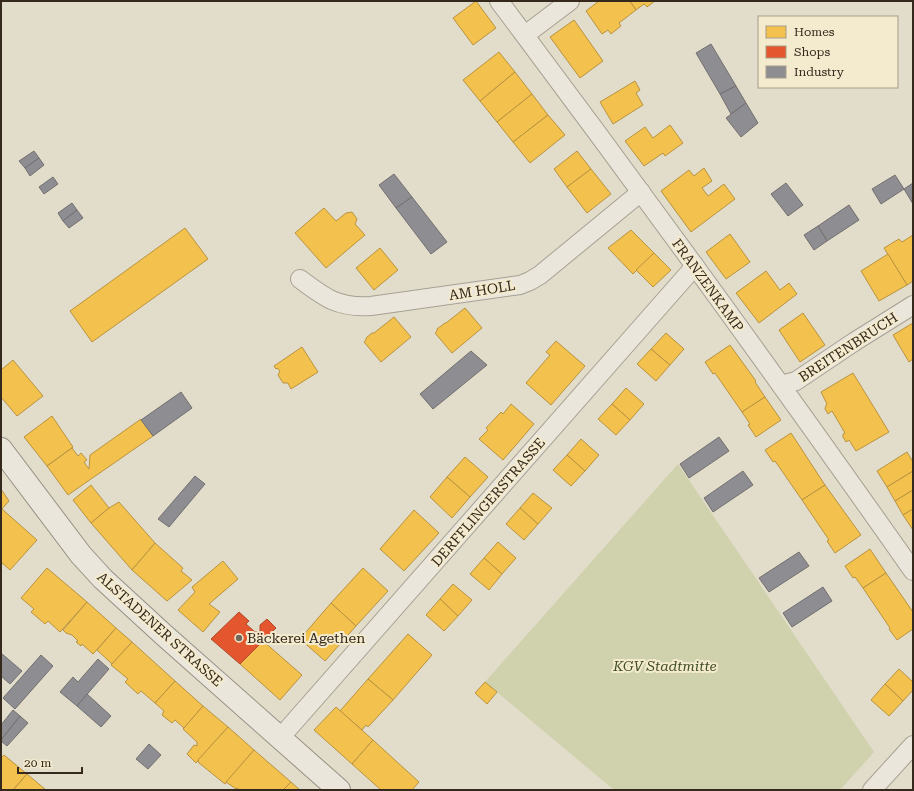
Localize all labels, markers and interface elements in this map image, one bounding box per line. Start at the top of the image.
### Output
legend [758,16,898,88]
text: Homes [794,25,835,39]
text: Shops [794,45,830,59]
text: Industry [794,65,845,79]
street label: FRANZENKAMP [669,235,747,335]
street label: AM HOLL [448,277,517,303]
street label: BREITENBRUCH [796,309,901,385]
street label: DERFFLINGERSTRASSE [428,434,548,570]
street label: ALSTADENER STRASSE [94,569,226,689]
place label: Bäckerei Agethen [247,630,365,646]
marker: Bäckerei Agethen [234,633,244,643]
park label: KGV Stadtmitte [612,658,717,674]
scale bar [18,749,82,775]
text: 20 m [24,756,51,770]

